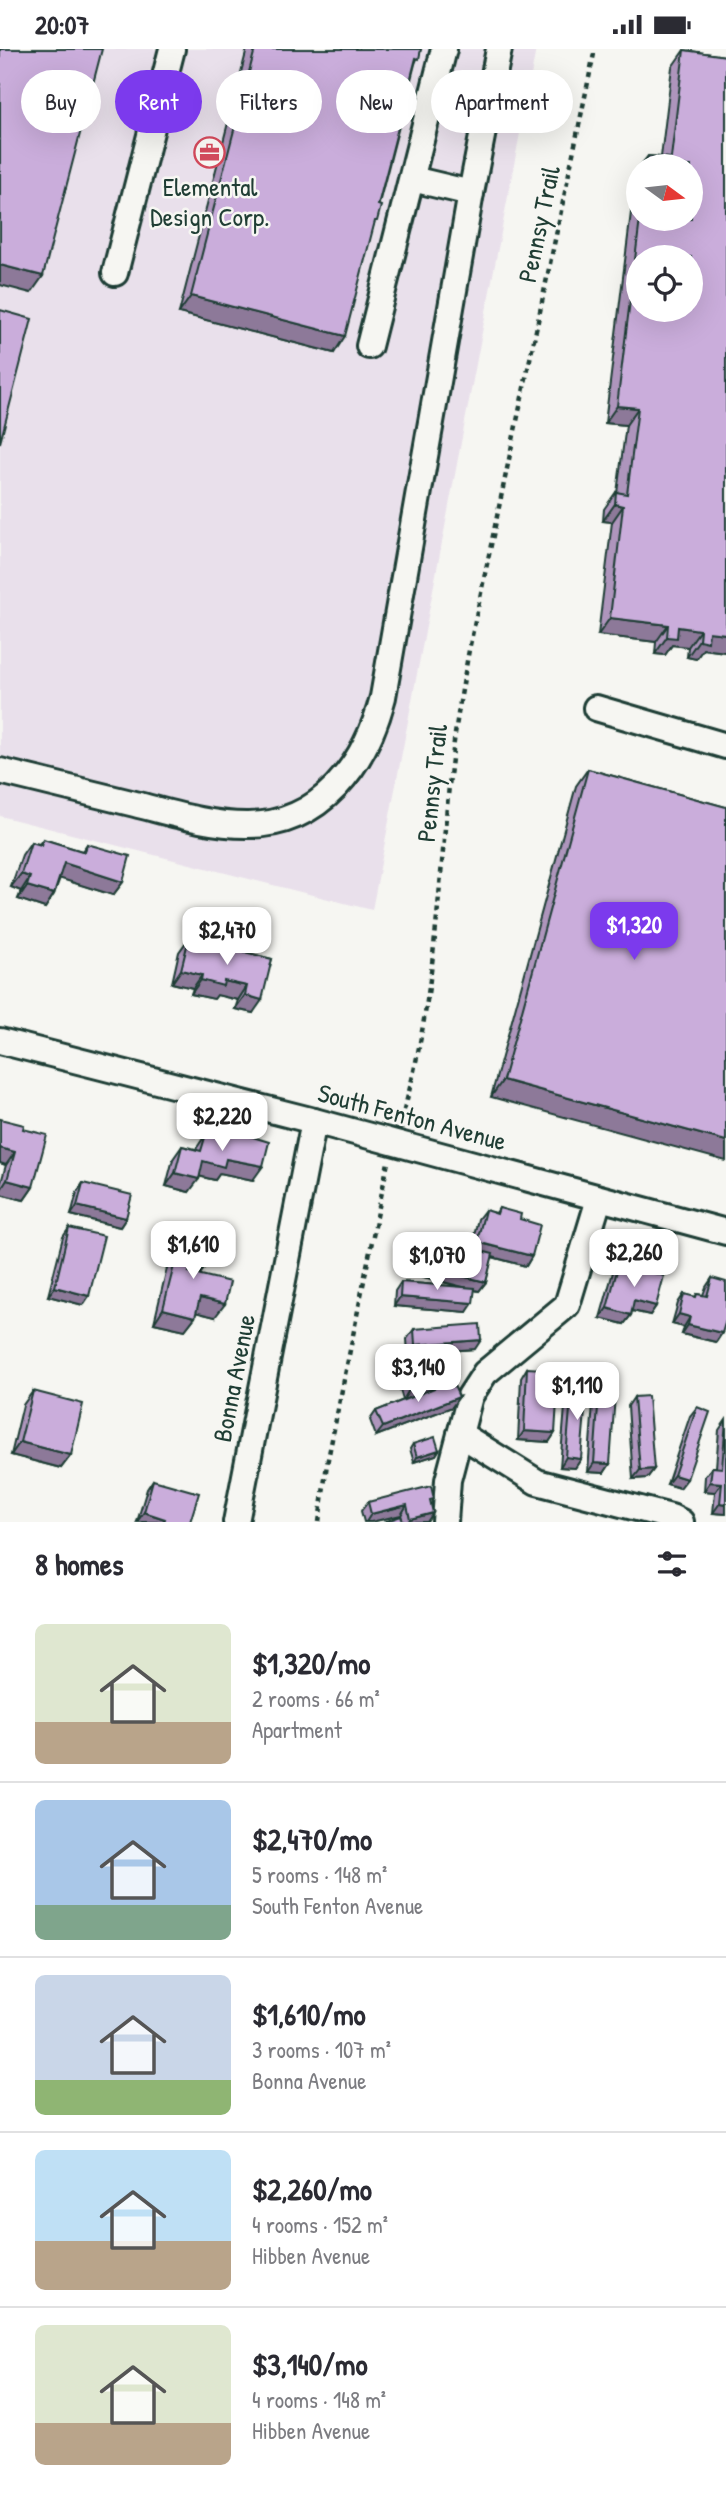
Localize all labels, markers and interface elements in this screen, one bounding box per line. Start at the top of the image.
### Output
text: 20:07 [35,7,89,42]
chip: Buy [21,70,101,133]
chip: Rent [115,70,202,133]
chip: Filters [216,70,322,133]
chip: New [336,70,417,133]
chip: Apartment [431,70,573,133]
office icon: Elemental Design Corp. [193,135,227,169]
north arrow [626,154,704,231]
map controls [626,154,703,322]
street label: Pennsy Trail [509,162,568,285]
place label: Elemental Design Corp. [150,169,270,234]
button: locate [626,245,703,322]
street label: Pennsy Trail [408,722,455,844]
pin: $1,320 [577,902,691,962]
pin: $2,470 [170,907,284,967]
text: $1,320 [606,909,662,940]
text: $2,470 [198,914,256,945]
street label: South Fenton Avenue [314,1075,510,1158]
pin: $2,220 [165,1093,279,1153]
text: $2,220 [193,1100,251,1131]
pin: $1,610 [136,1221,250,1281]
text: $1,610 [167,1228,219,1259]
pin: $2,260 [577,1229,691,1289]
pin: $1,070 [380,1233,494,1292]
text: $2,260 [605,1236,663,1267]
text: $1,070 [409,1239,465,1270]
street label: Bonna Avenue [204,1311,263,1445]
pin: $3,140 [361,1345,475,1404]
text: $3,140 [391,1351,445,1382]
pin: $1,110 [520,1363,634,1422]
text: $1,110 [551,1369,603,1400]
text: 8 homes [35,1544,123,1584]
icon: filters [653,1545,691,1583]
text: $1,320/mo [252,1643,370,1683]
icon: home [91,1652,175,1736]
text: 2 rooms · 66 m² [252,1683,380,1714]
text: Apartment [252,1714,342,1745]
text: $2,470/mo [252,1819,372,1859]
icon: home [91,1828,175,1912]
text: 5 rooms · 148 m² [252,1859,387,1890]
text: South Fenton Avenue [252,1890,423,1921]
text: $1,610/mo [252,1994,366,2034]
icon: home [91,2003,175,2087]
text: 3 rooms · 107 m² [252,2034,391,2065]
text: Bonna Avenue [252,2065,366,2096]
text: $2,260/mo [252,2169,372,2209]
icon: home [91,2178,175,2262]
text: 4 rooms · 152 m² [252,2209,388,2240]
text: Hibben Avenue [252,2240,370,2271]
text: $3,140/mo [252,2344,367,2384]
icon: home [91,2353,175,2437]
text: 4 rooms · 148 m² [252,2384,386,2415]
text: Hibben Avenue [252,2415,370,2446]

